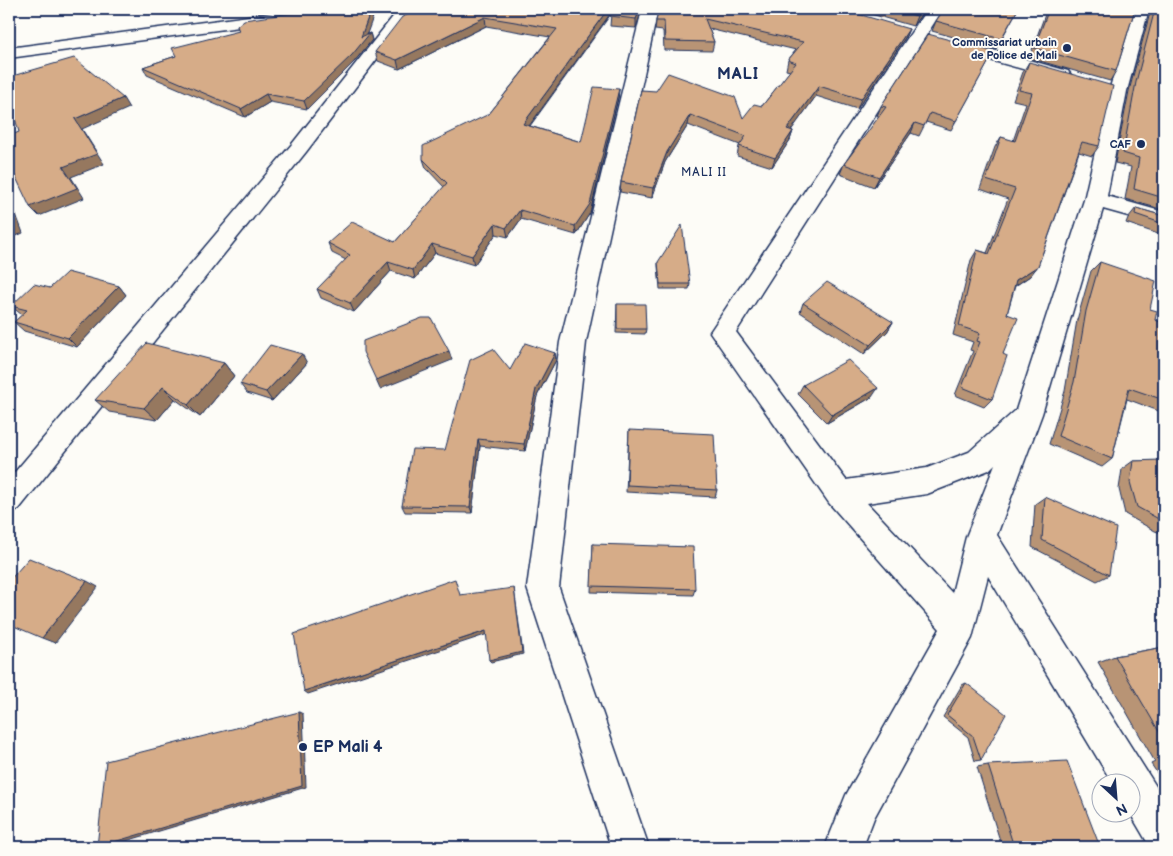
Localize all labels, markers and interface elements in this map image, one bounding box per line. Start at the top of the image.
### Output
place label: Commissariat urbain de Police de Mali [952,36,1057,62]
marker: Commissariat urbain de Police de Mali [1061,42,1073,54]
district label: MALI [717,65,759,84]
place label: CAF [1110,138,1131,151]
marker: CAF [1135,138,1147,150]
district label: MALI II [681,165,727,180]
place label: EP Mali 4 [313,738,383,757]
marker: EP Mali 4 [297,741,309,753]
north arrow [1090,774,1140,824]
text: N [1113,799,1130,819]

